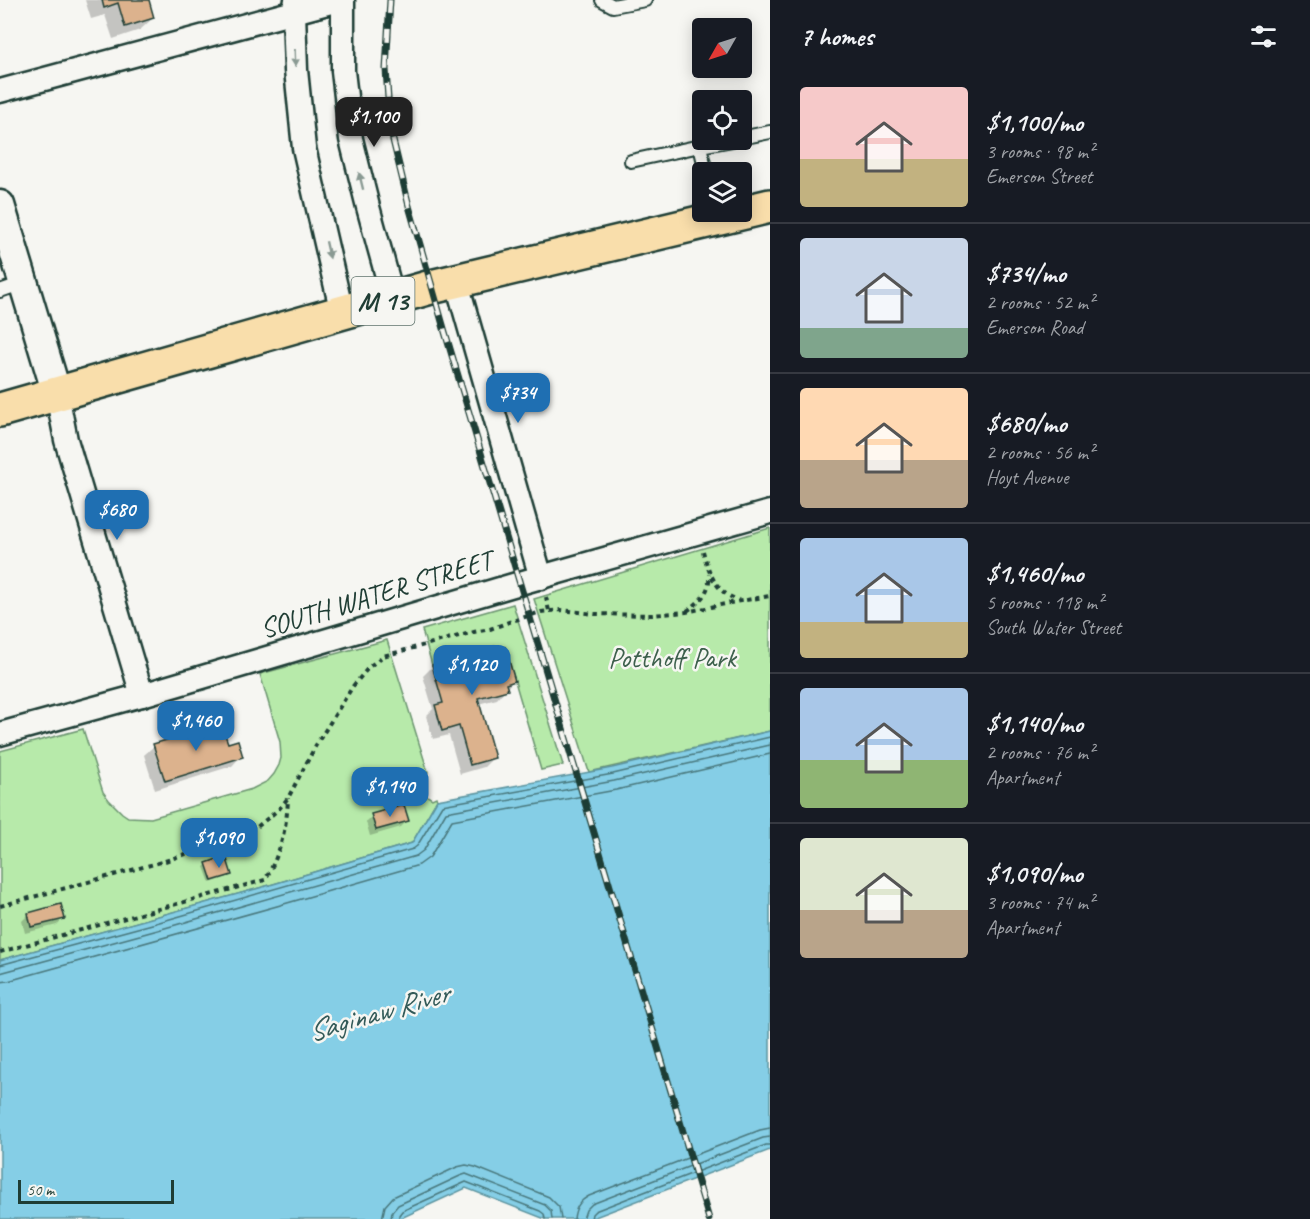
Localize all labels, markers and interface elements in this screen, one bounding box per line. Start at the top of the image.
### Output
north arrow [692,18,752,78]
map controls [692,18,752,222]
text: 7 homes [800,20,873,53]
icon: filters [1247,20,1280,53]
one-way arrow [290,49,300,68]
button: locate [692,90,752,150]
pin: $1,100 [325,97,423,148]
text: $1,100 [350,104,398,129]
text: $1,100/mo [986,106,1083,139]
icon: home [848,111,920,183]
text: 3 rooms · 98 m² [986,139,1094,164]
button: layers [692,162,752,222]
text: Emerson Street [986,164,1092,189]
one-way arrow [356,171,366,190]
one-way arrow [323,241,333,259]
text: $734/mo [986,257,1066,290]
icon: home [848,262,920,334]
road number: M 13 [352,277,415,325]
text: 2 rooms · 52 m² [986,290,1094,315]
text: Emerson Road [986,315,1083,340]
pin: $734 [482,373,554,424]
text: $734 [500,380,536,405]
text: $680/mo [986,407,1067,440]
icon: home [848,412,920,484]
text: 2 rooms · 56 m² [986,440,1094,465]
text: Hoyt Avenue [986,465,1068,490]
pin: $680 [81,490,153,541]
text: $680 [99,497,135,522]
street label: SOUTH WATER STREET [256,540,502,646]
text: $1,460/mo [986,557,1084,590]
icon: home [848,562,920,634]
text: 5 rooms · 118 m² [986,590,1103,615]
text: South Water Street [986,615,1121,640]
park label: Potthoff Park [608,640,738,675]
pin: $1,120 [423,645,521,696]
text: $1,120 [448,652,496,677]
pin: $1,460 [147,701,245,752]
text: $1,140/mo [986,707,1083,740]
text: $1,460 [171,708,221,733]
icon: home [848,712,920,784]
text: 2 rooms · 76 m² [986,740,1094,765]
text: Apartment [986,765,1059,790]
pin: $1,140 [341,767,439,818]
text: $1,140 [366,774,414,799]
pin: $1,090 [170,818,268,869]
text: $1,090 [195,825,243,850]
text: $1,090/mo [986,857,1083,890]
icon: home [848,862,920,934]
text: 3 rooms · 74 m² [986,890,1094,915]
text: Apartment [986,915,1059,940]
water label: Saginaw River [303,973,457,1050]
scale bar [18,1177,174,1204]
text: 50 m [27,1180,54,1200]

